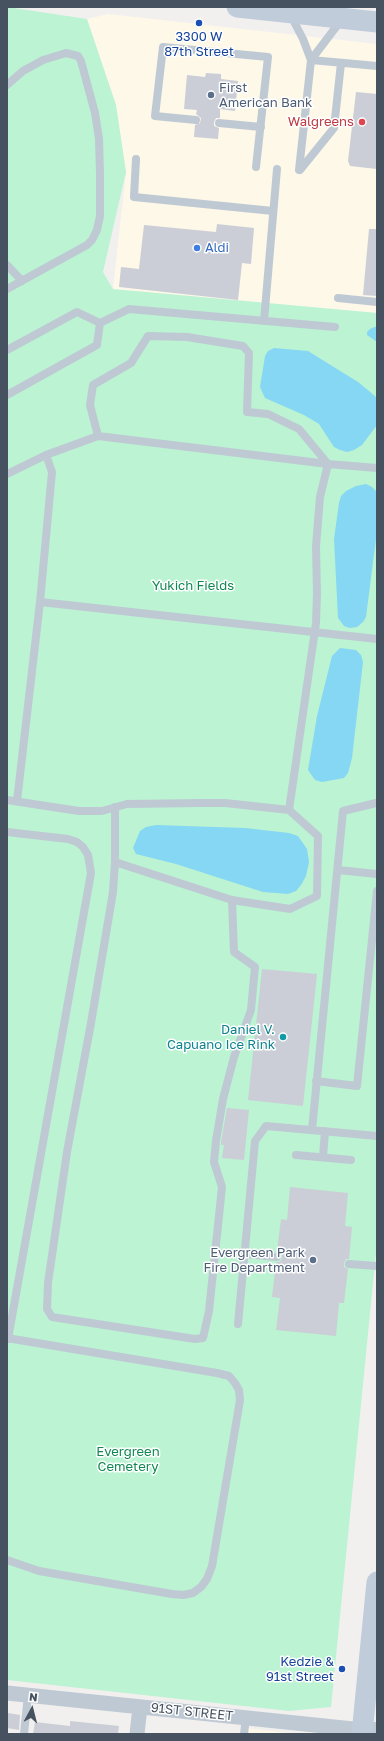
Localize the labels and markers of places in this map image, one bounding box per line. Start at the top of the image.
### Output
marker: 3300 W 87th Street [194,18,204,28]
place label: 3300 W 87th Street [164,29,234,60]
place label: First American Bank [219,80,312,111]
marker: First American Bank [206,90,216,100]
place label: Walgreens [288,114,354,130]
marker: Walgreens [357,117,367,127]
place label: Aldi [205,240,229,256]
marker: Aldi [192,243,202,253]
place label: Daniel V. Capuano Ice Rink [167,1022,275,1053]
marker: Daniel V. Capuano Ice Rink [278,1032,288,1042]
place label: Evergreen Park Fire Department [203,1245,305,1276]
marker: Evergreen Park Fire Department [308,1255,318,1265]
place label: Kedzie & 91st Street [266,1654,334,1685]
marker: Kedzie & 91st Street [337,1664,347,1674]

